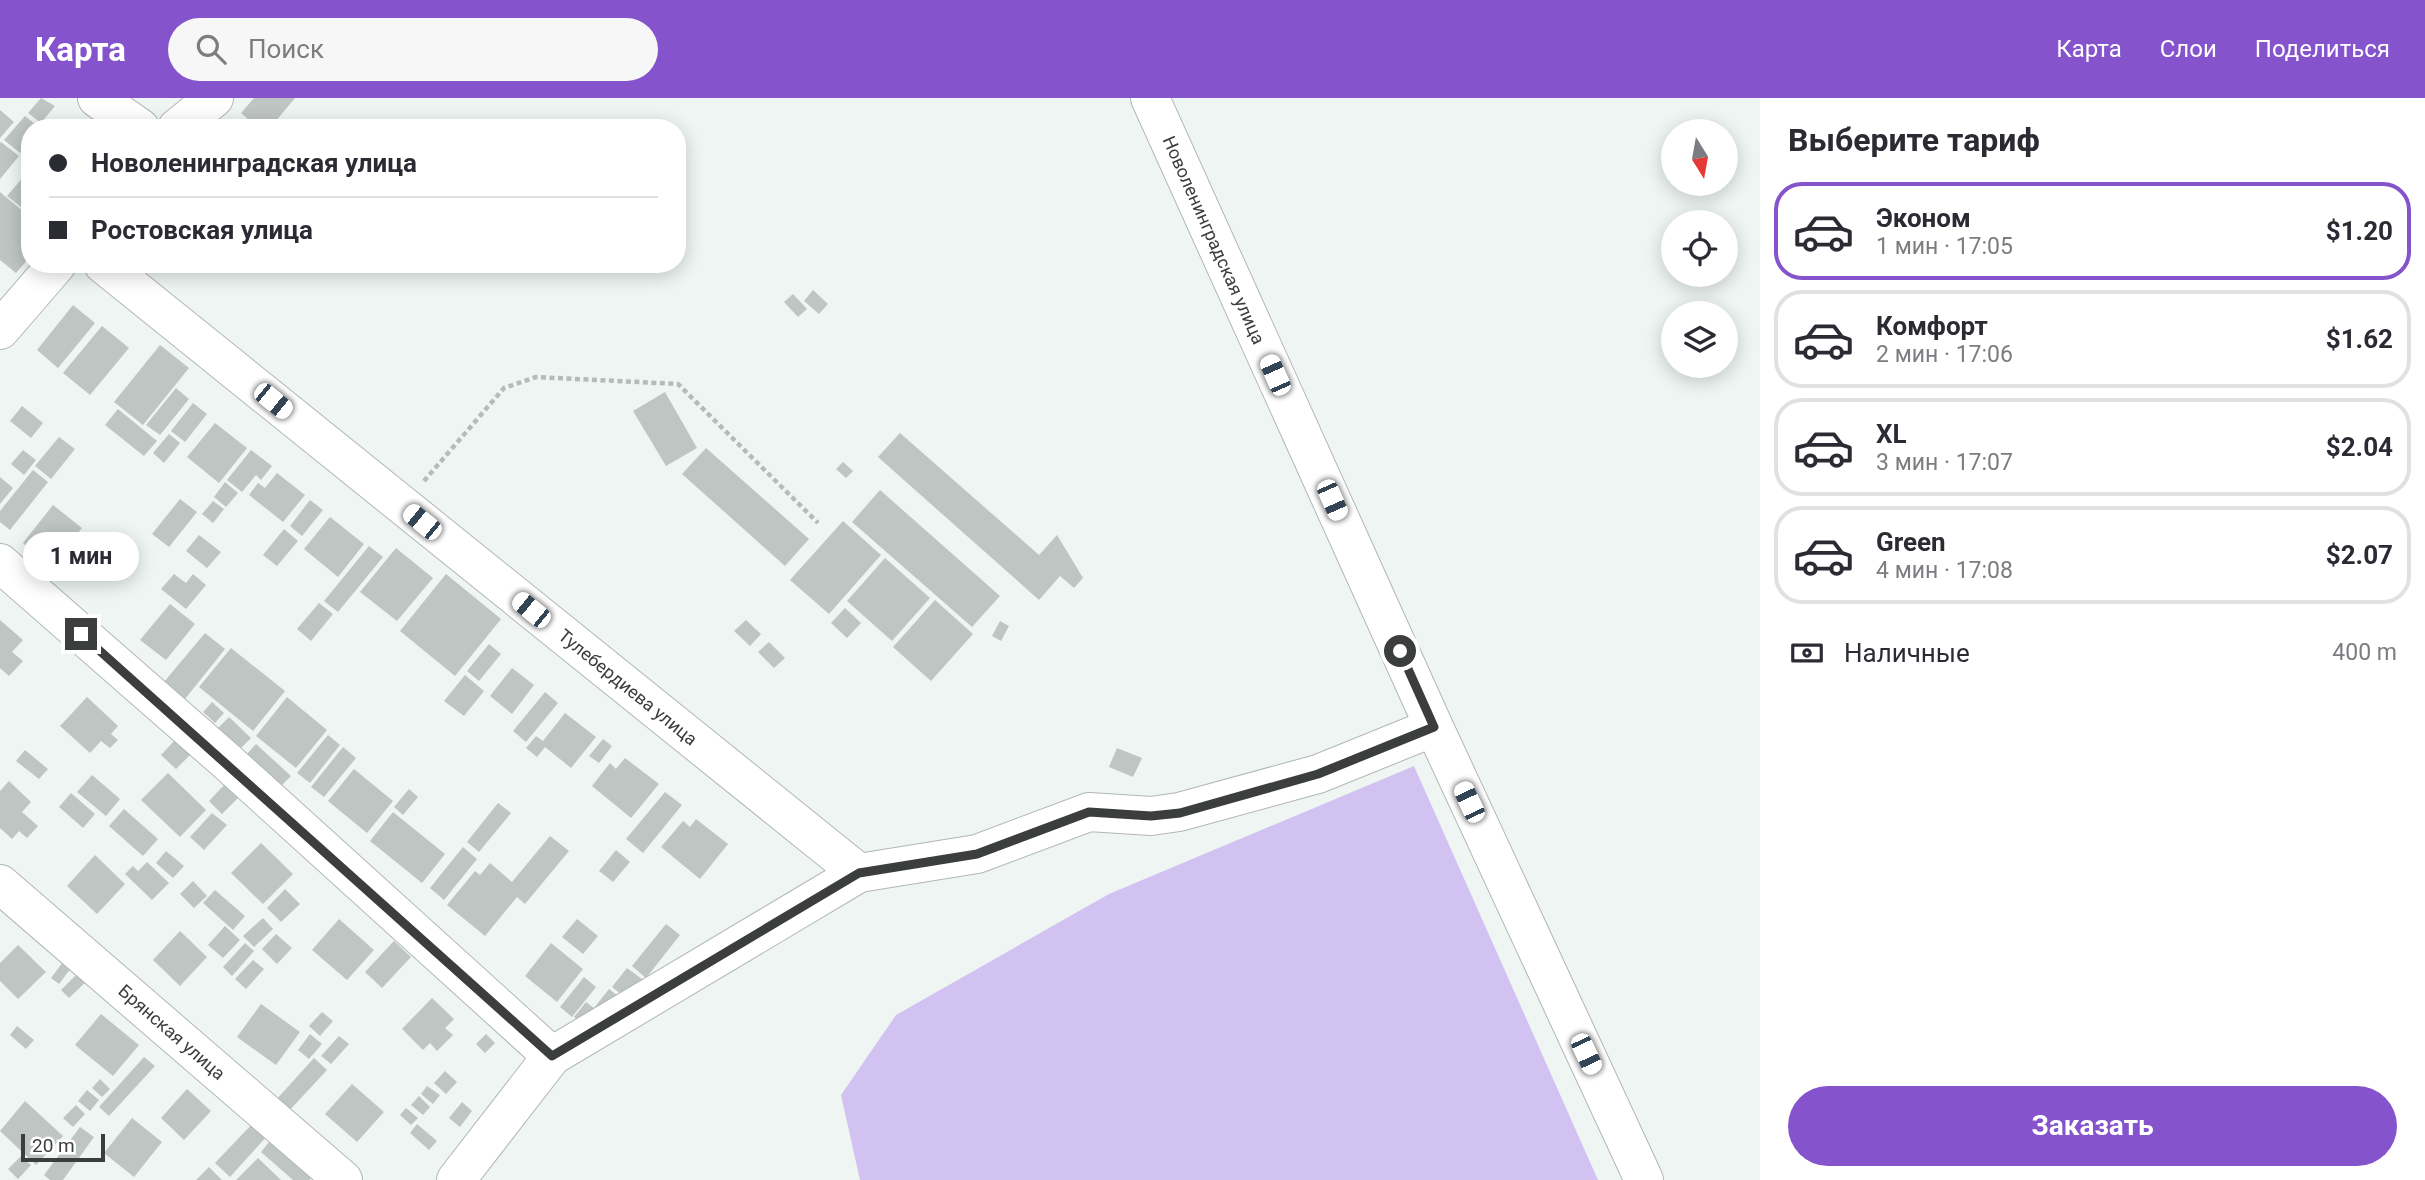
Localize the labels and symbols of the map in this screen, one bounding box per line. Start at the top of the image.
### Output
north arrow [1661,119,1738,196]
street label: Новоленинградская улица [1159,133,1269,347]
car [1257,352,1294,398]
car [251,380,296,422]
car [1314,477,1351,523]
car [400,501,445,543]
callout: 1 мин [23,532,139,582]
car [509,589,554,631]
route end [65,618,97,650]
street label: Тулебердиева улица [554,625,702,749]
route start [1384,635,1416,667]
car [1451,779,1488,825]
street label: Брянская улица [114,980,230,1084]
car [1568,1031,1605,1077]
scale bar [21,1131,105,1163]

